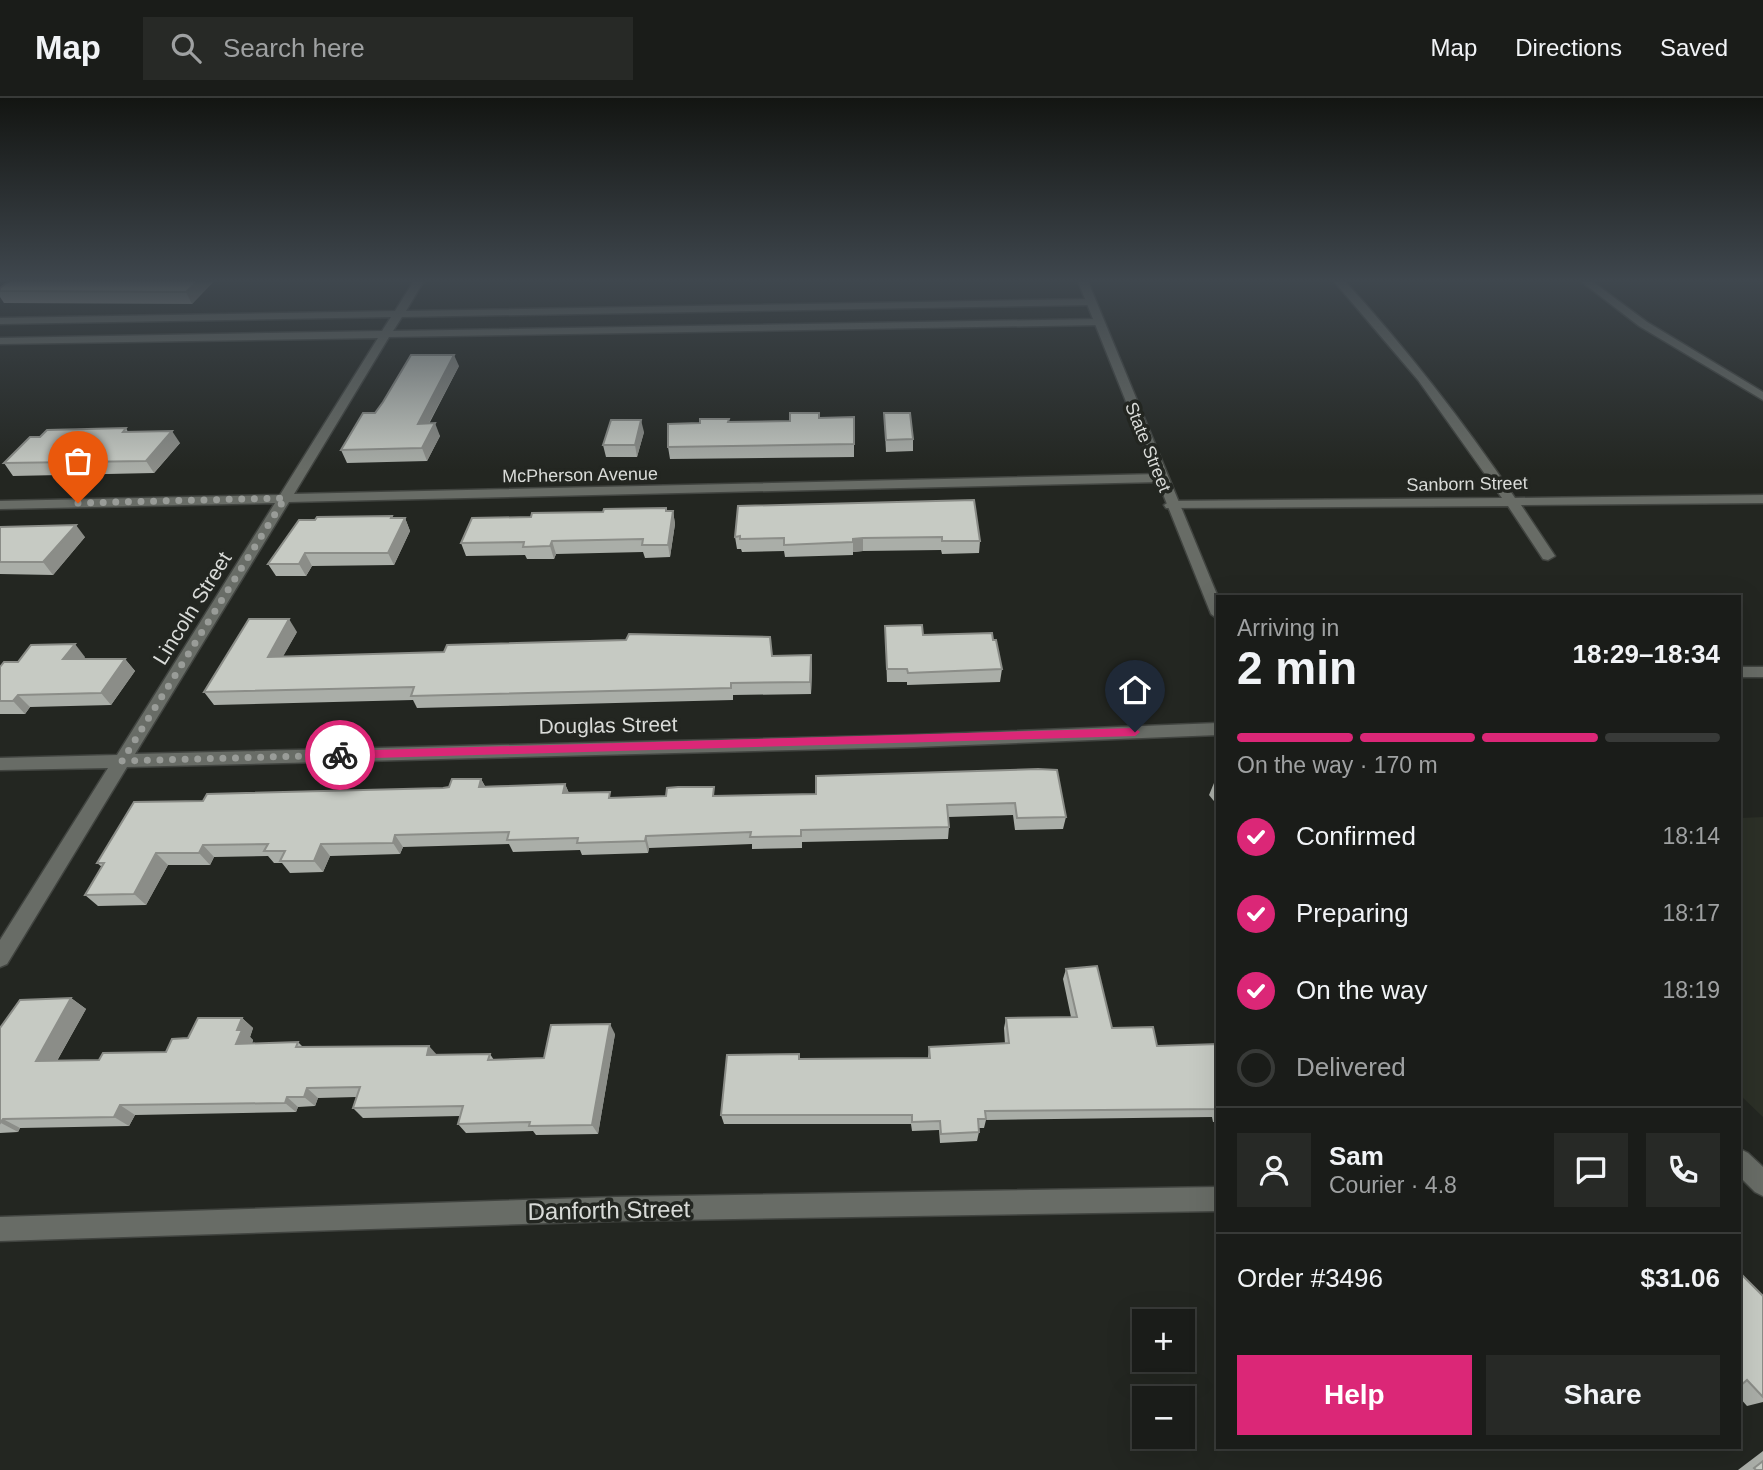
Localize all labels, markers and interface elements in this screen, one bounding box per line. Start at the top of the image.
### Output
search box [143,17,633,80]
text: Map [35,29,101,66]
icon: search [167,29,205,67]
text: Search here [223,33,365,63]
text: Map [1431,34,1477,61]
text: Directions [1515,34,1622,61]
text: Saved [1660,34,1728,61]
street label: State Street [1121,399,1175,495]
pin [48,431,108,503]
icon: bag [59,442,97,480]
street label: McPherson Avenue [502,464,658,486]
street label: Sanborn Street [1406,473,1528,495]
street label: Lincoln Street [148,547,236,669]
text: Arriving in [1237,615,1339,641]
text: 18:29–18:34 [1573,639,1720,669]
text: 2 min [1237,642,1357,694]
pin [1105,660,1165,732]
icon: home [1116,671,1154,709]
street label: Douglas Street [538,712,678,738]
courier [305,720,375,790]
icon: bike [321,736,359,774]
text: On the way · 170 m [1237,752,1438,778]
icon: check [1237,818,1275,856]
text: Confirmed [1296,821,1416,851]
text: 18:14 [1662,823,1720,849]
icon: check [1237,895,1275,933]
text: Preparing [1296,898,1409,928]
text: 18:17 [1662,900,1720,926]
icon: check [1237,972,1275,1010]
text: On the way [1296,975,1428,1005]
text: 18:19 [1662,977,1720,1003]
text: Delivered [1296,1052,1406,1082]
button: person [1237,1133,1311,1207]
button: chat [1554,1133,1628,1207]
button: phone [1646,1133,1720,1207]
text: Sam [1329,1141,1384,1171]
text: Courier · 4.8 [1329,1172,1457,1198]
street label: Danforth Street [527,1195,691,1225]
text: Order #3496 [1237,1263,1383,1293]
text: $31.06 [1640,1263,1720,1293]
map controls [1132,1309,1195,1449]
button: + [1132,1309,1195,1372]
button: Help [1237,1355,1472,1435]
button: Share [1486,1355,1720,1435]
button: − [1132,1386,1195,1449]

